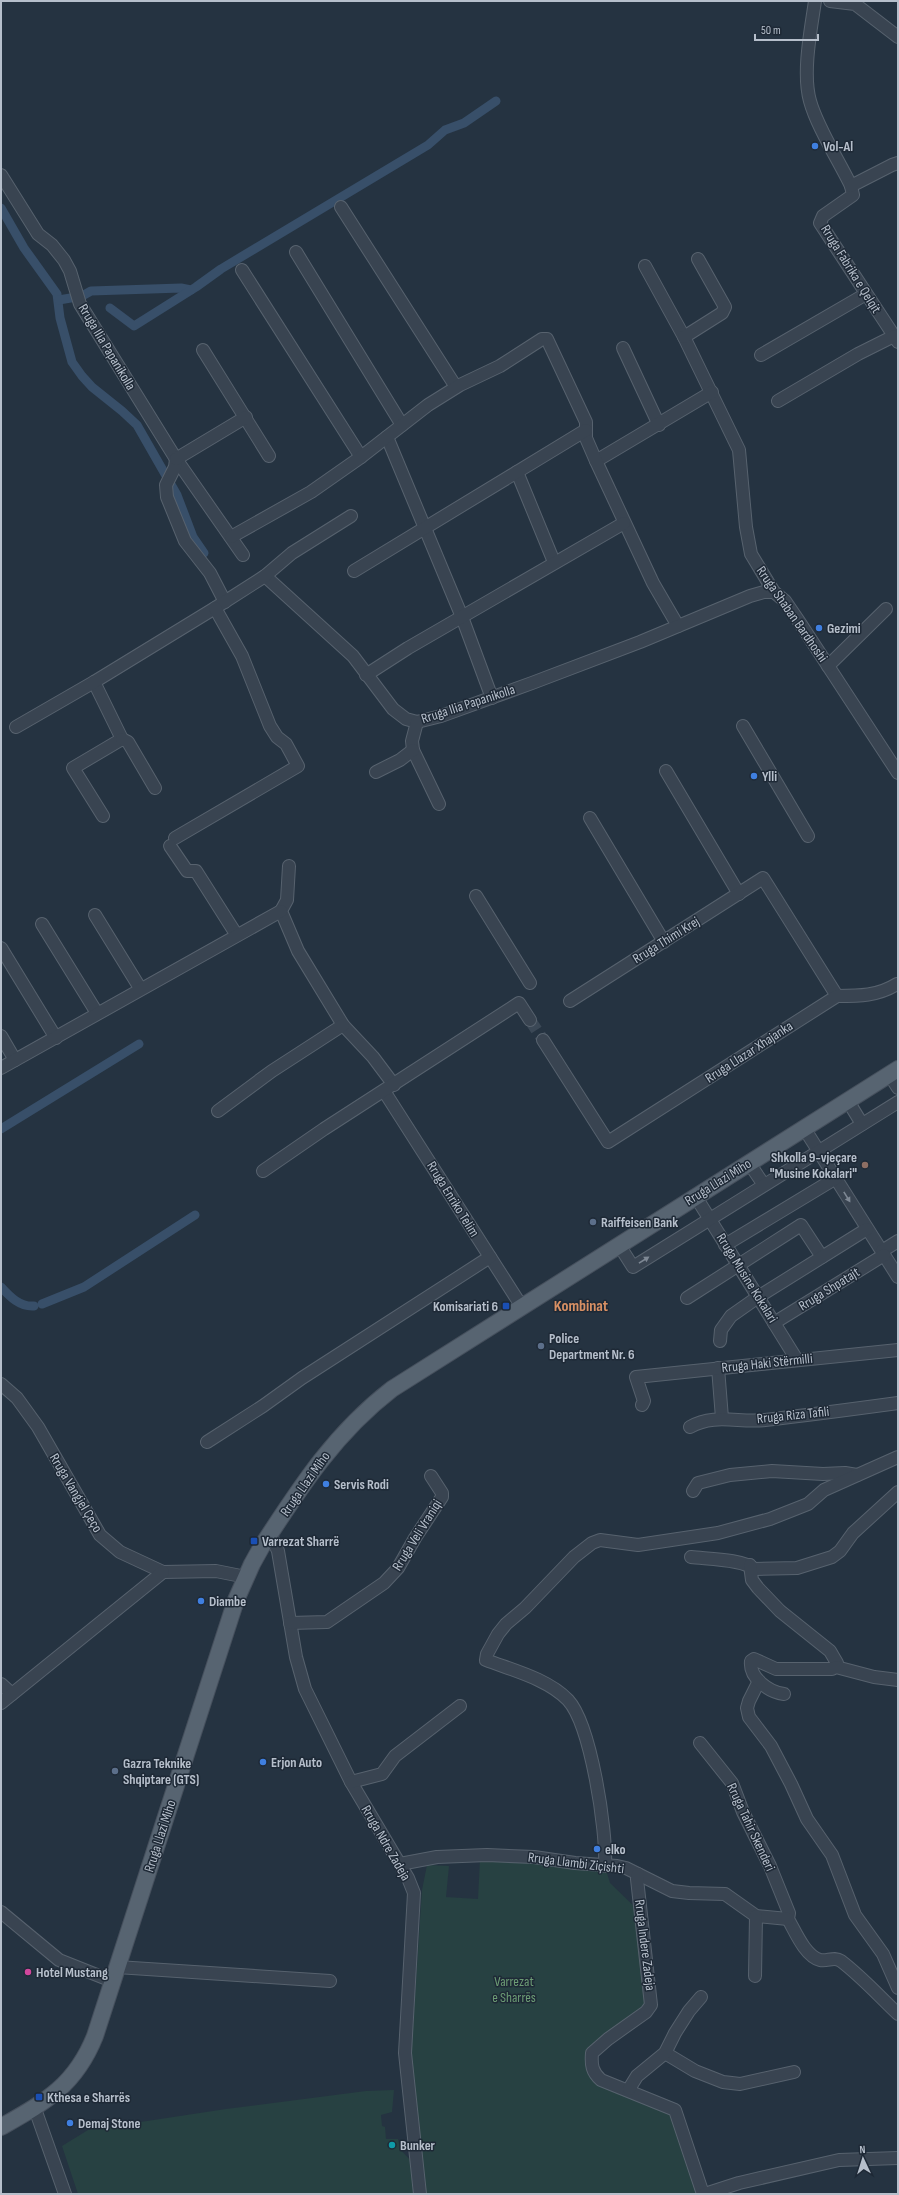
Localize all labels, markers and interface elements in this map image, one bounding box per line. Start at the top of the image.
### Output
scale bar [755,16,818,42]
text: 50 m [761,23,781,38]
place label: Vol-Al [823,138,853,155]
marker: Vol-Al [810,141,820,151]
street label: Rruga Fabrika e Qelqit [817,222,885,316]
street label: Rruga Ilia Papanikolla [75,301,139,393]
street label: Rruga Shaban Bardhoshi [753,563,831,665]
place label: Gezimi [827,620,861,637]
marker: Gezimi [814,623,824,633]
street label: Rruga Ilia Papanikolla [419,681,517,727]
place label: Ylli [762,768,777,785]
marker: Ylli [749,771,759,781]
street label: Rruga Thimi Krej [629,913,703,967]
street label: Rruga Llazar Xhajanka [702,1017,796,1087]
place label: Shkolla 9-vjeçare "Musine Kokalari" [770,1149,857,1182]
street label: Rruga Llazi Miho [682,1155,755,1209]
street label: Rruga Enriko Telim [423,1158,483,1240]
marker: Shkolla 9-vjeçare "Musine Kokalari" [860,1160,870,1170]
one-way arrow [844,1191,851,1203]
place label: Raiffeisen Bank [601,1214,678,1231]
marker: Raiffeisen Bank [588,1217,598,1227]
street label: Rruga Musine Kokalari [713,1230,781,1326]
one-way arrow [638,1256,650,1263]
street label: Rruga Shpatajt [795,1264,863,1314]
district label: Kombinat [554,1297,608,1316]
place label: Komisariati 6 [433,1298,498,1315]
marker: Komisariati 6 [501,1301,511,1311]
place label: Police Department Nr. 6 [549,1330,635,1363]
marker: Police Department Nr. 6 [536,1341,546,1351]
street label: Rruga Haki Stërmilli [721,1350,813,1376]
street label: Rruga Riza Tafili [756,1403,830,1427]
street label: Rruga Llazi Miho [276,1448,334,1520]
street label: Rruga Vangjel Çeço [46,1450,106,1536]
place label: Servis Rodi [334,1476,389,1493]
marker: Servis Rodi [321,1479,331,1489]
street label: Rruga Veli Vraniqi [388,1496,446,1574]
place label: Varrezat Sharrë [262,1533,339,1550]
marker: Varrezat Sharrë [249,1536,259,1546]
place label: Diambe [209,1593,246,1610]
marker: Diambe [196,1596,206,1606]
place label: Erjon Auto [271,1754,322,1771]
place label: Gazra Teknike Shqiptare (GTS) [123,1755,199,1788]
marker: Erjon Auto [258,1757,268,1767]
marker: Gazra Teknike Shqiptare (GTS) [110,1766,120,1776]
street label: Rruga Tahir Skenderi [723,1780,779,1874]
street label: Rruga Llazi Miho [140,1797,180,1874]
street label: Rruga Ndre Zadeja [358,1802,414,1884]
place label: elko [605,1841,626,1858]
marker: elko [592,1844,602,1854]
street label: Rruga Llambi Ziçishti [527,1849,625,1877]
street label: Rruga Indere Zadeja [631,1898,659,1992]
place label: Hotel Mustang [36,1964,108,1981]
marker: Hotel Mustang [23,1967,33,1977]
park label: Varrezat e Sharrës [492,1973,536,2006]
place label: Kthesa e Sharrës [47,2089,130,2106]
marker: Kthesa e Sharrës [34,2092,44,2102]
place label: Demaj Stone [78,2115,140,2132]
marker: Demaj Stone [65,2118,75,2128]
place label: Bunker [400,2137,436,2154]
north arrow [843,2139,883,2179]
marker: Bunker [387,2140,397,2150]
text: N [859,2143,866,2156]

